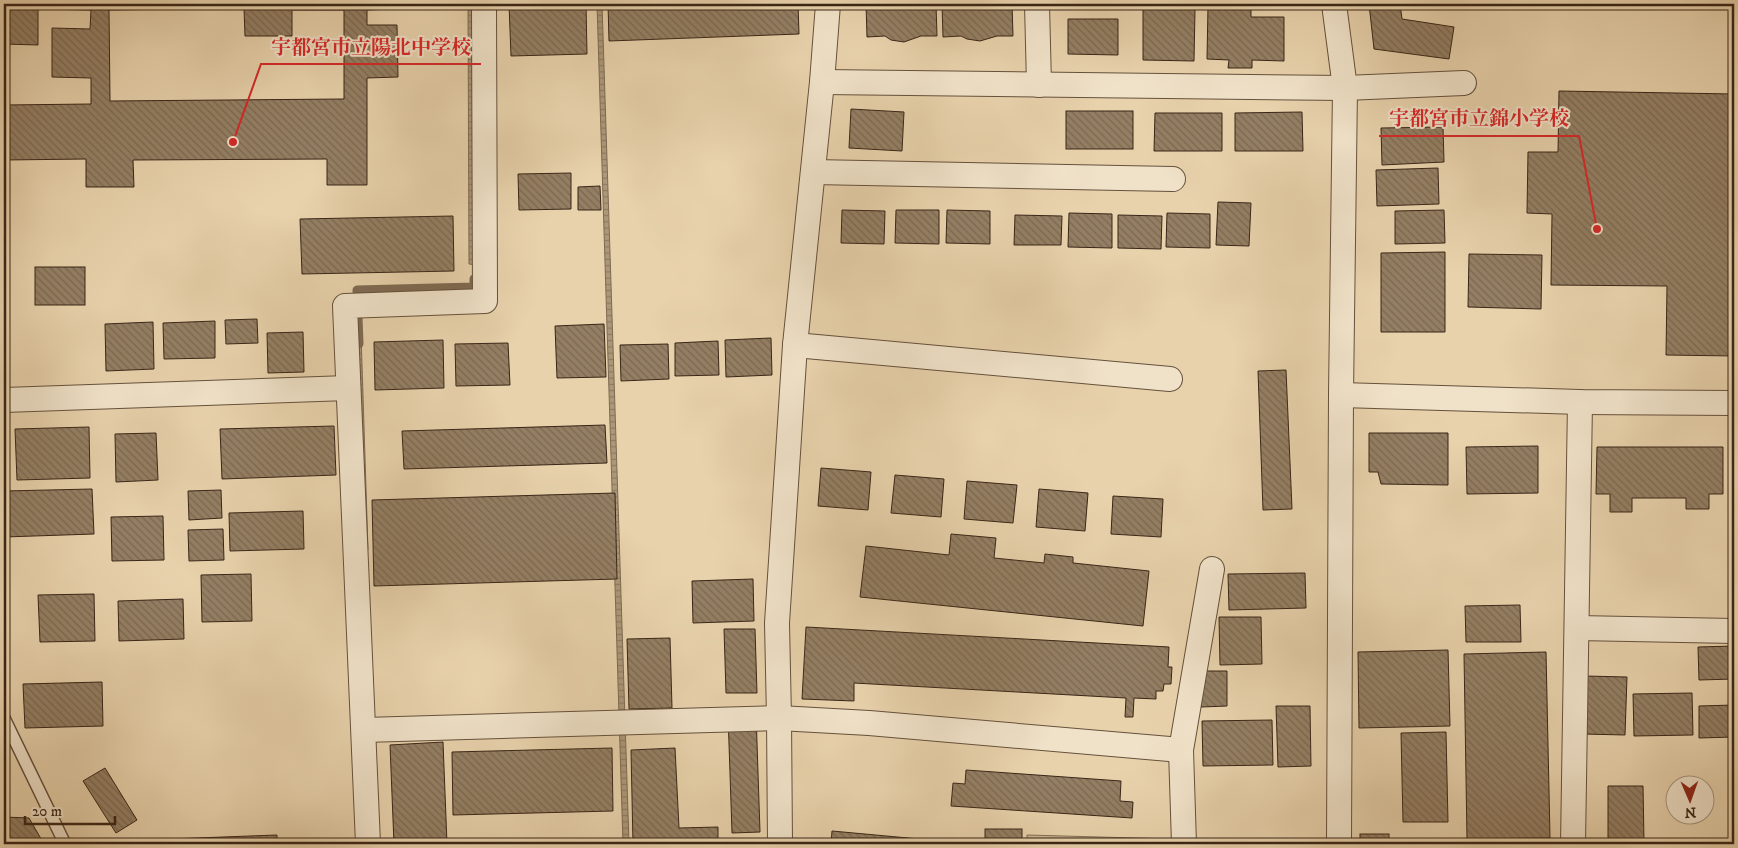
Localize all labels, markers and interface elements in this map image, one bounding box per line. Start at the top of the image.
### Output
callout: 宇都宮市立陽北中学校 [261,29,481,64]
text: 宇都宮市立陽北中学校 [271,36,471,61]
callout: 宇都宮市立錦小学校 [1379,101,1579,136]
text: 宇都宮市立錦小学校 [1389,107,1569,132]
north arrow [1666,776,1716,826]
scale bar [25,793,115,825]
text: 20 m [32,802,62,821]
text: N [1684,803,1696,821]

